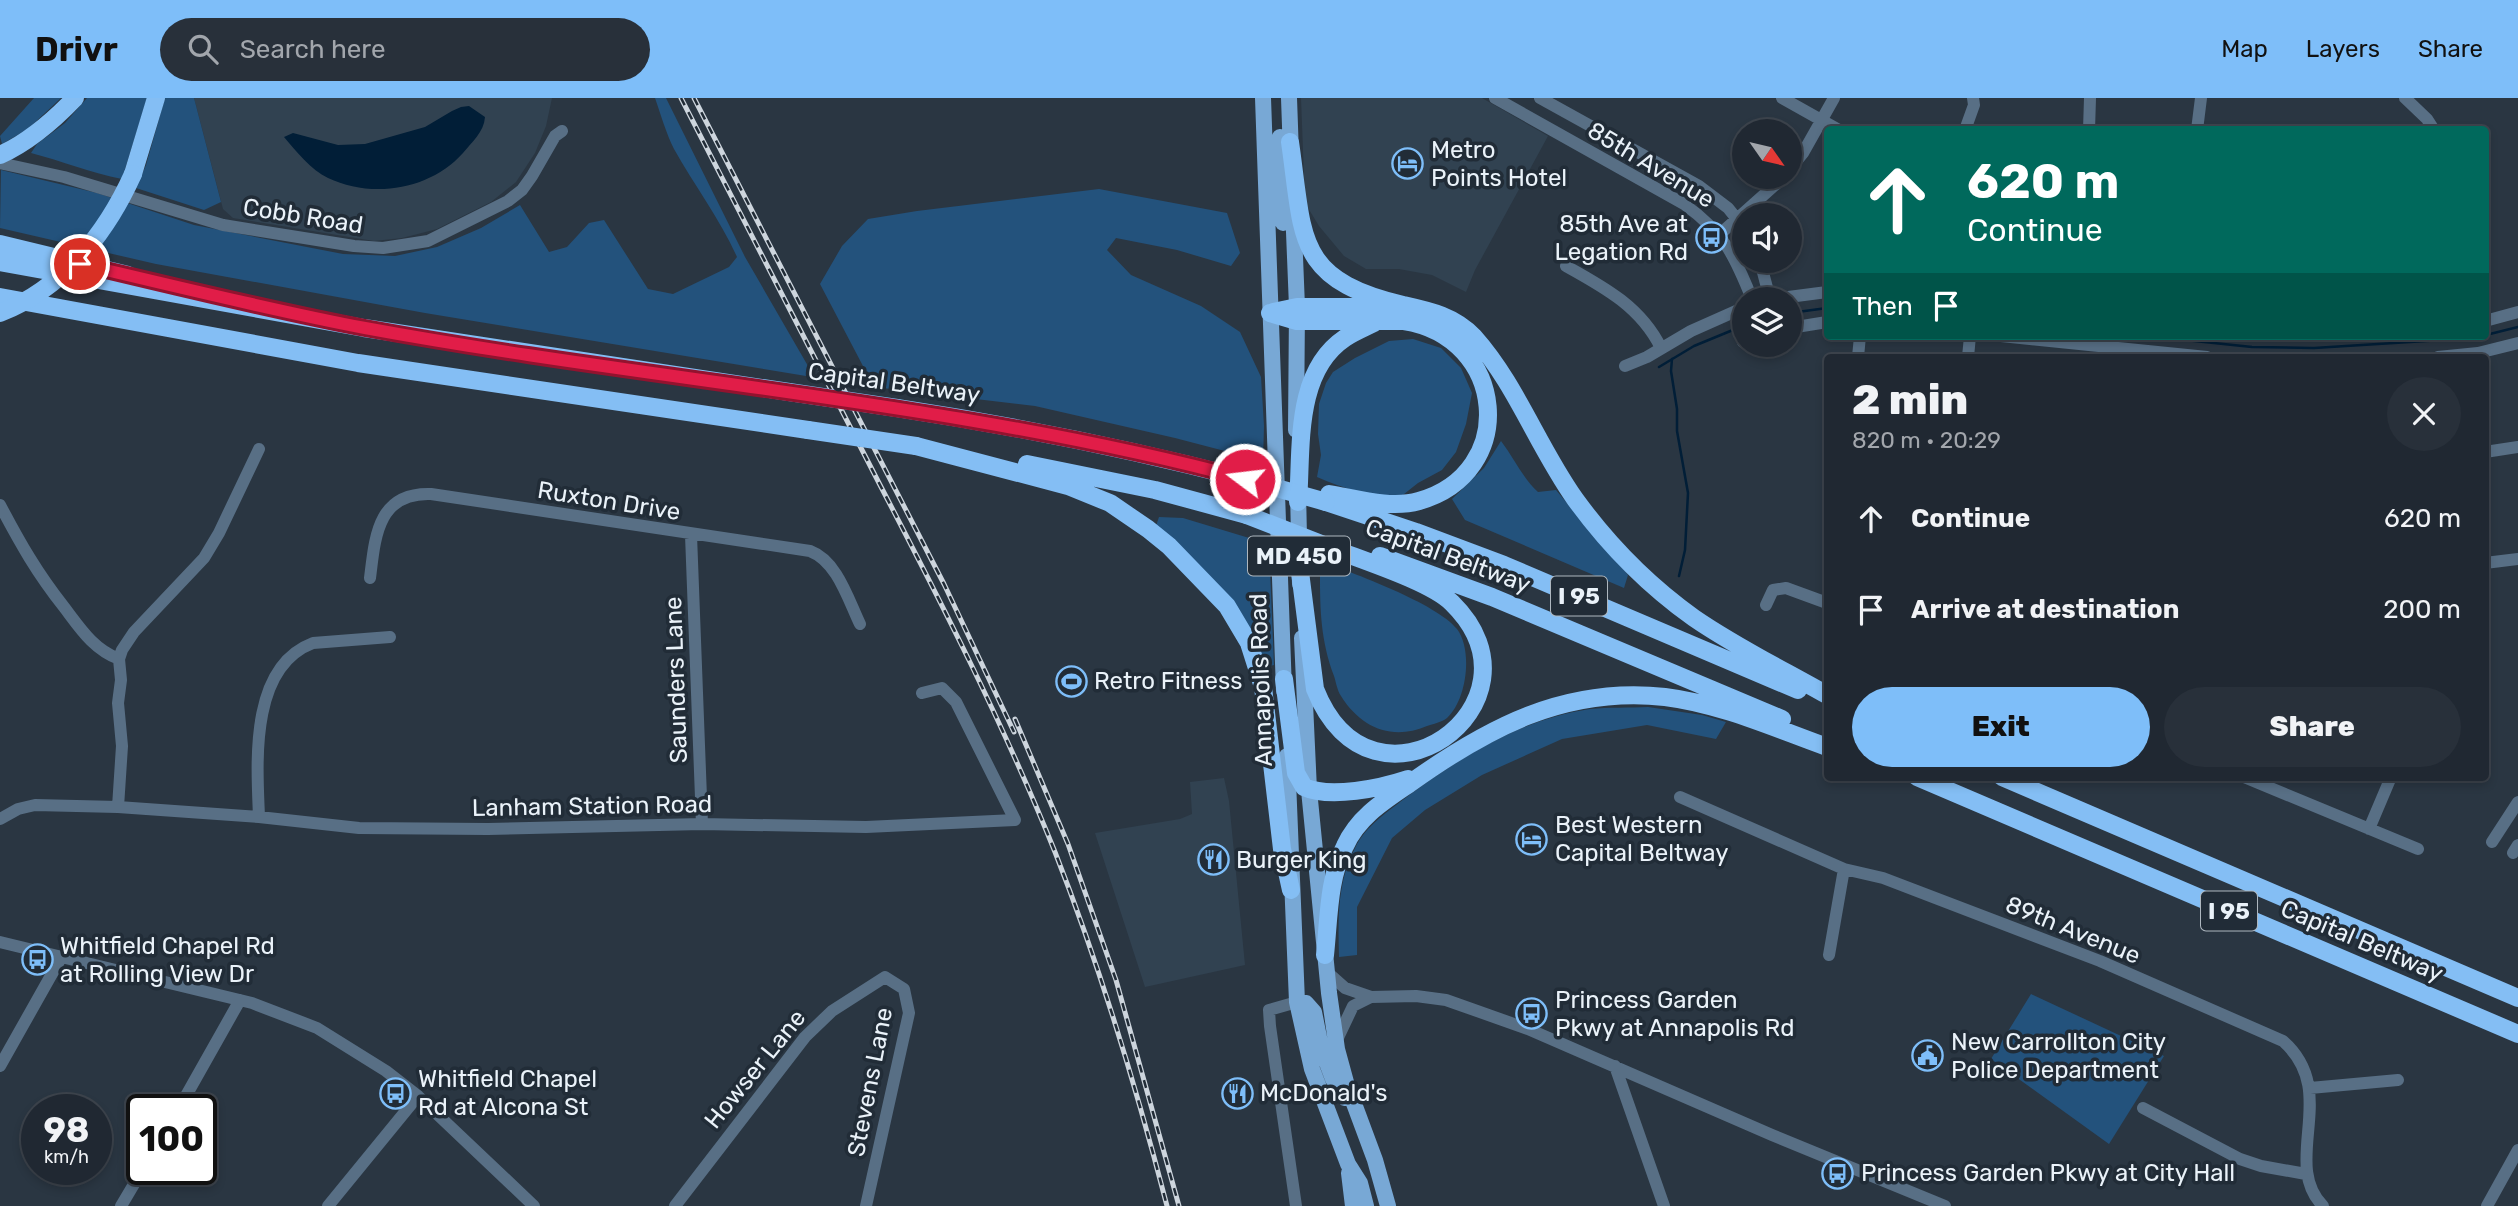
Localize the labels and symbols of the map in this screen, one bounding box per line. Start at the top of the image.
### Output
street label: 85th Avenue [1583,116,1719,214]
north arrow [1732,119,1802,189]
place label: Metro Points Hotel [1431,136,1567,192]
hotel icon: Metro Points Hotel [1391,147,1425,181]
street label: Cobb Road [241,193,365,239]
place label: 85th Ave at Legation Rd [1555,210,1688,266]
bus stop icon: 85th Ave at Legation Rd [1694,221,1728,255]
pin [50,234,110,294]
street label: Capital Beltway [806,357,982,409]
position arrow [1208,442,1282,516]
street label: Ruxton Drive [535,476,683,526]
street label: Capital Beltway [1362,513,1534,599]
road number: MD 450 [1248,536,1350,576]
road number: I 95 [1551,576,1607,616]
street label: Annapolis Road [1244,593,1278,767]
street label: Saunders Lane [659,596,693,764]
sports icon: Retro Fitness [1054,664,1088,698]
place label: Retro Fitness [1094,667,1243,695]
street label: Lanham Station Road [472,790,712,822]
place label: Best Western Capital Beltway [1555,811,1728,867]
hotel icon: Best Western Capital Beltway [1515,822,1549,856]
restaurant icon: Burger King [1196,843,1230,877]
place label: Burger King [1236,846,1367,874]
street label: 89th Avenue [2002,890,2144,970]
road number: I 95 [2201,891,2257,930]
street label: Capital Beltway [2277,894,2447,988]
place label: Whitfield Chapel Rd at Rolling View Dr [60,932,275,988]
bus stop icon: Whitfield Chapel Rd at Rolling View Dr [20,943,54,977]
place label: Princess Garden Pkwy at Annapolis Rd [1555,986,1794,1042]
bus stop icon: Princess Garden Pkwy at Annapolis Rd [1515,997,1549,1031]
street label: Howser Lane [699,1004,811,1134]
street label: Stevens Lane [842,1005,898,1159]
place label: New Carrollton City Police Department [1951,1028,2166,1084]
public building icon: New Carrollton City Police Department [1911,1039,1945,1073]
place label: Whitfield Chapel Rd at Alcona St [418,1065,597,1121]
bus stop icon: Whitfield Chapel Rd at Alcona St [378,1076,412,1110]
restaurant icon: McDonald's [1220,1076,1254,1110]
place label: McDonald's [1260,1079,1387,1107]
speed limit sign: 100 [126,1094,217,1185]
bus stop icon: Princess Garden Pkwy at City Hall [1821,1156,1855,1190]
place label: Princess Garden Pkwy at City Hall [1861,1159,2235,1187]

